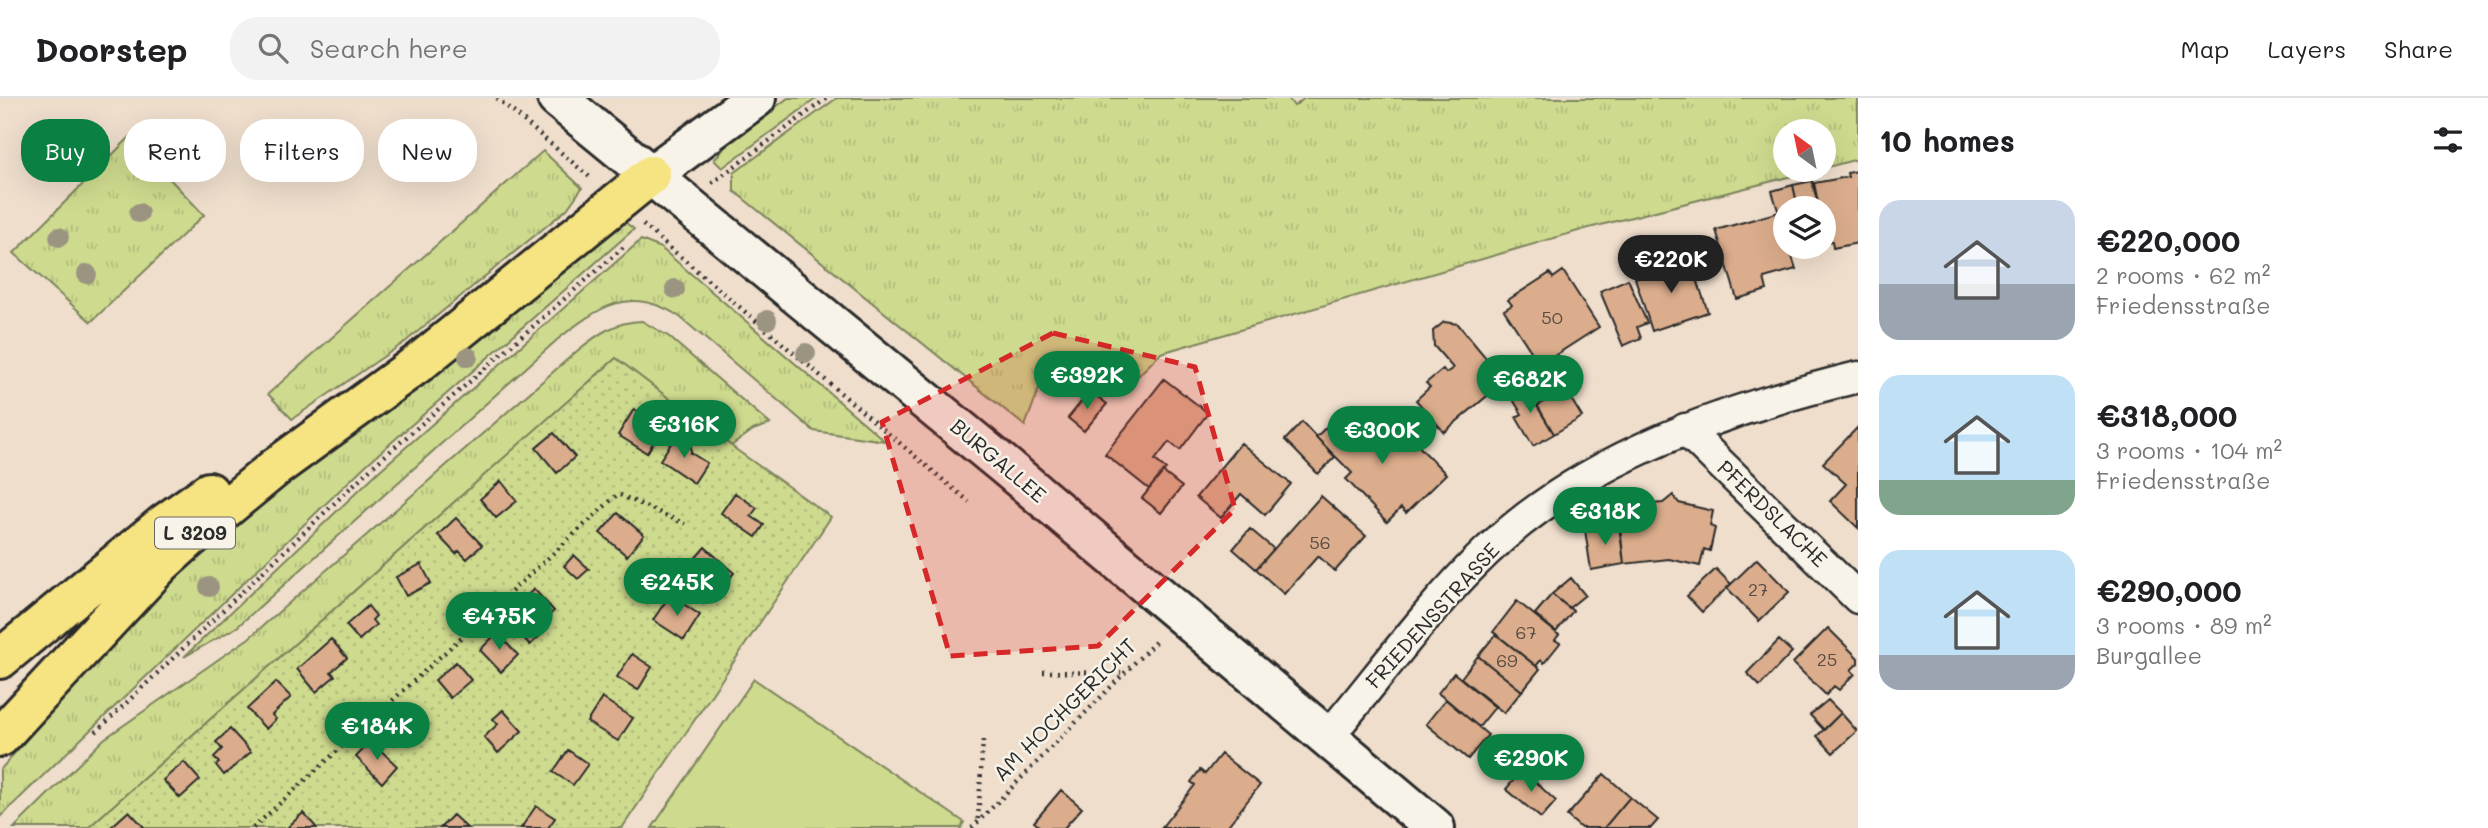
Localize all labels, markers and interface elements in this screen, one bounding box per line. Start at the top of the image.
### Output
search box [230,17,720,80]
text: Doorstep [35,27,188,70]
icon: search [254,29,292,67]
text: Search here [310,31,468,65]
text: Map [2181,33,2229,64]
text: Layers [2267,33,2346,64]
text: Share [2384,33,2453,64]
chip: Buy [21,119,110,182]
chip: Rent [124,119,226,182]
chip: Filters [240,119,364,182]
chip: New [378,119,477,182]
north arrow [1773,119,1836,182]
map controls [1773,119,1836,259]
text: 10 homes [1879,120,2015,160]
icon: filters [2429,121,2467,159]
button: layers [1773,196,1836,259]
text: €220,000 [2096,220,2240,260]
icon: home [1935,228,2019,312]
pin: €220K [1622,236,1720,295]
text: €220K [1634,243,1708,273]
text: 2 rooms · 62 m² [2096,260,2270,290]
text: Friedensstraße [2096,290,2270,320]
house number: 50 [1541,305,1563,329]
pin: €392K [1038,352,1136,411]
pin: €682K [1481,356,1579,415]
text: €392K [1050,359,1124,389]
text: €682K [1493,363,1567,393]
text: €318,000 [2096,395,2237,435]
pin: €316K [635,400,733,460]
icon: home [1935,403,2019,487]
pin: €300K [1333,406,1431,466]
text: €316K [648,408,720,438]
street label: BURGALLEE [946,412,1052,508]
text: €300K [1343,414,1421,444]
text: 3 rooms · 104 m² [2096,435,2282,465]
street label: PFERDSLACHE [1712,454,1834,572]
text: Friedensstraße [2096,465,2270,495]
pin: €318K [1556,488,1654,547]
text: €318K [1569,495,1641,525]
road number: L 3209 [155,518,235,548]
house number: 56 [1309,530,1331,554]
street label: FRIEDENSSTRASSE [1359,536,1505,694]
pin: €245K [628,559,726,618]
text: €245K [640,566,714,596]
text: €290,000 [2096,570,2242,610]
house number: 27 [1748,577,1768,601]
icon: home [1935,578,2019,662]
pin: €475K [450,592,548,652]
text: €475K [462,600,536,630]
text: 3 rooms · 89 m² [2096,610,2272,640]
house number: 67 [1516,620,1536,644]
street label: AM HOCHGERICHT [987,632,1141,786]
text: Burgallee [2096,640,2202,670]
house number: 25 [1817,647,1837,671]
house number: 69 [1496,648,1518,672]
pin: €184K [328,702,426,762]
text: €184K [341,710,413,740]
pin: €290K [1482,734,1580,794]
text: €290K [1493,742,1569,772]

